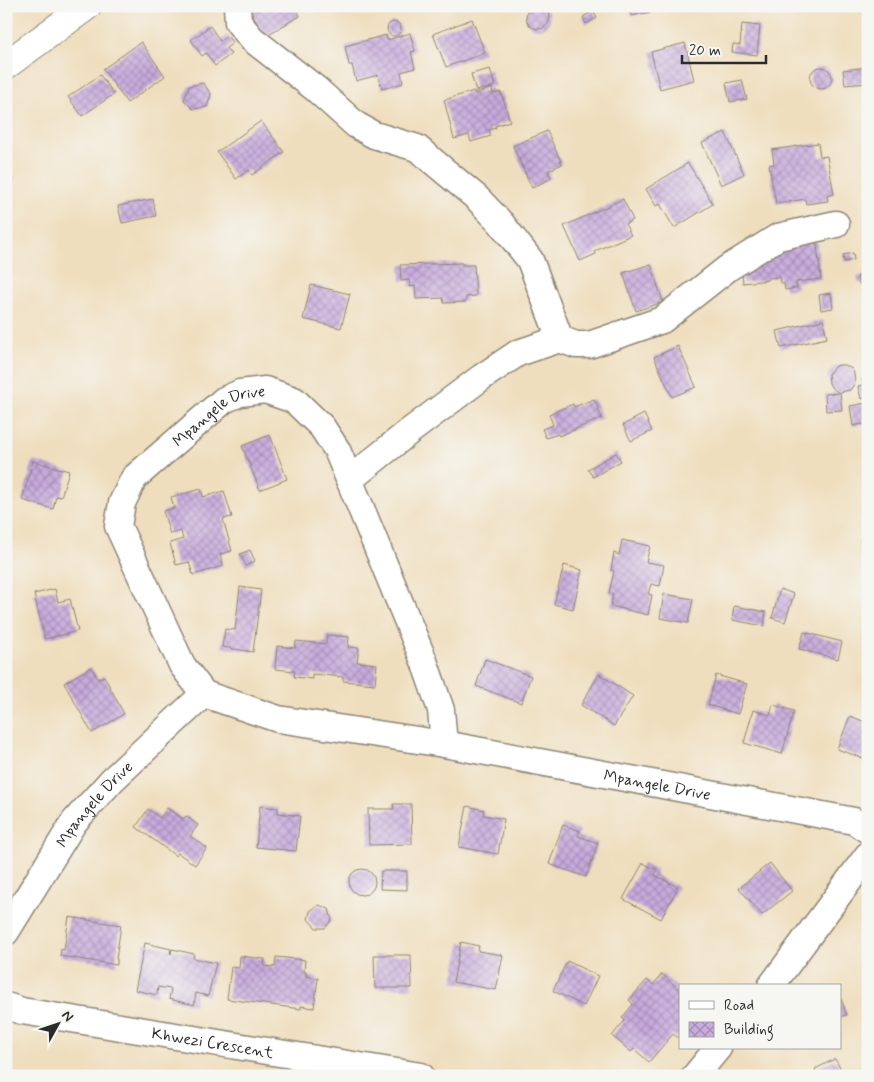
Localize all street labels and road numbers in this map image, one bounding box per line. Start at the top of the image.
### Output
street label: Mpangele Drive [168,381,266,452]
street label: Mpangele Drive [52,757,138,852]
street label: Mpangele Drive [602,765,712,806]
street label: Khwezi Crescent [150,1023,276,1064]

